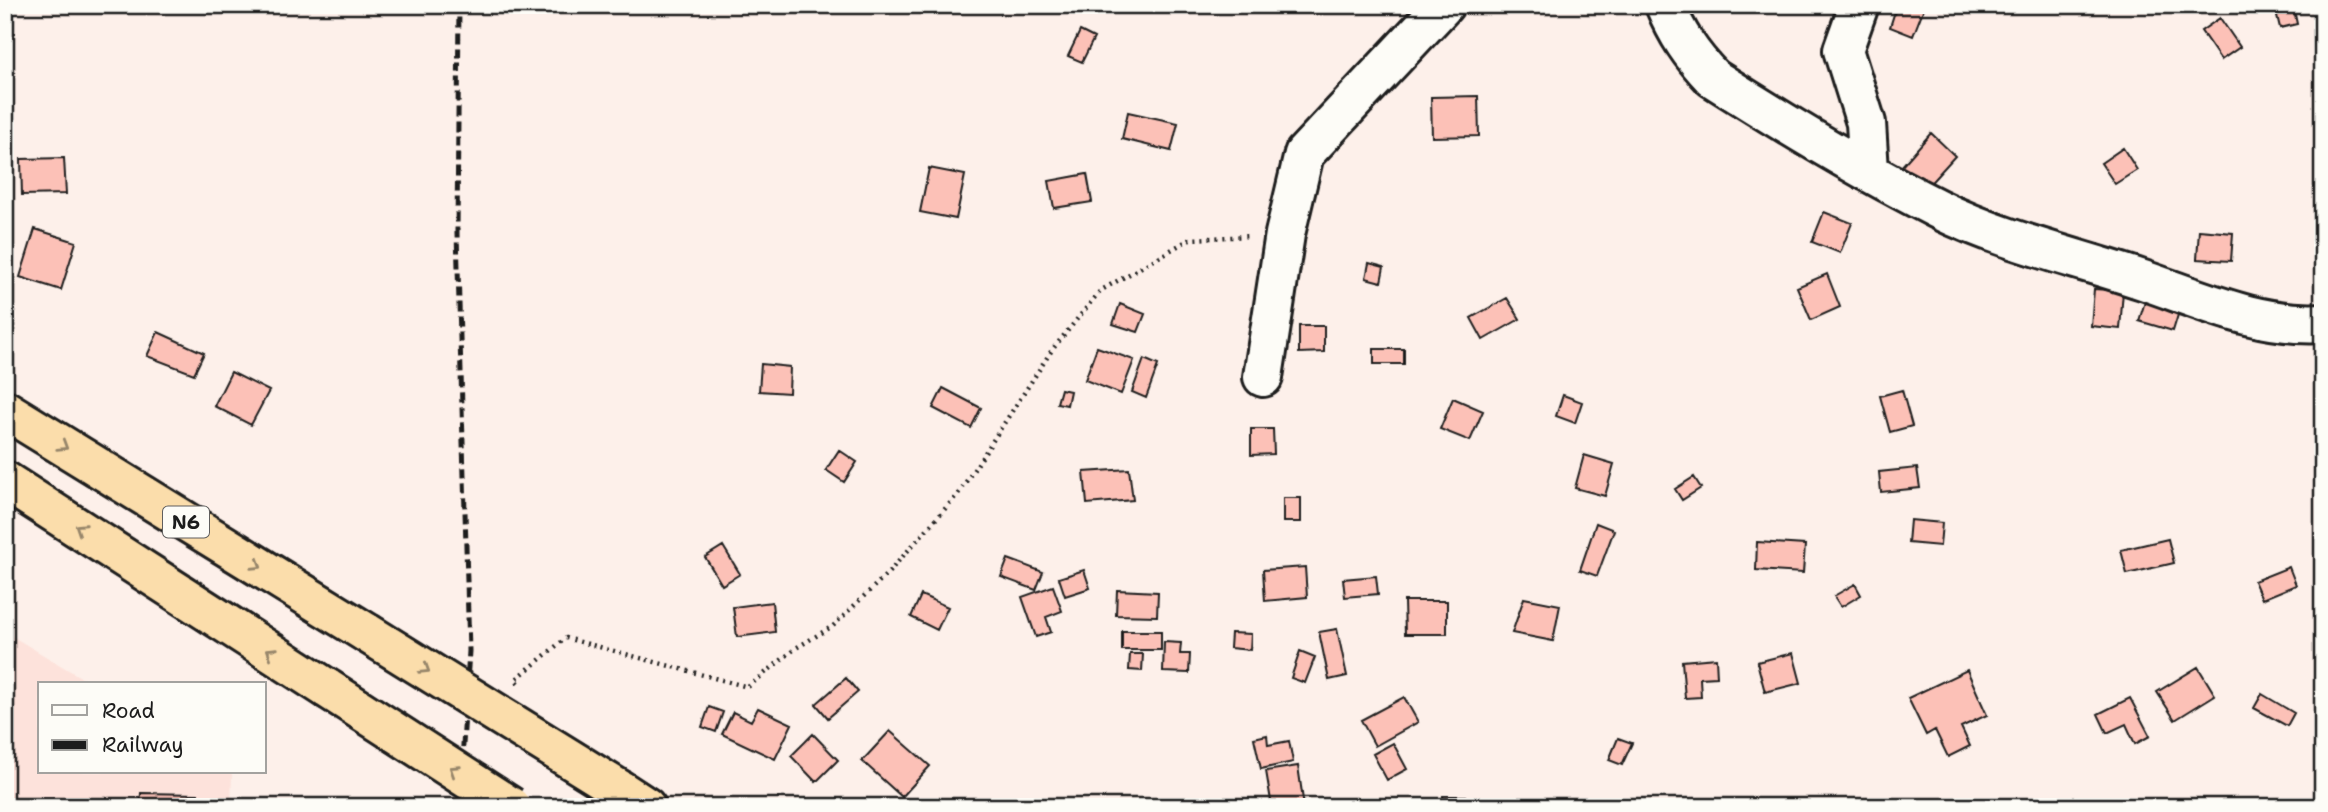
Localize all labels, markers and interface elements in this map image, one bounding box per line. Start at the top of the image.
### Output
one-way arrow [56,438,69,451]
road number: N6 [163,506,209,538]
one-way arrow [75,524,88,537]
one-way arrow [249,557,262,570]
one-way arrow [266,647,279,660]
one-way arrow [418,661,431,674]
legend [38,682,266,774]
text: Road [102,697,155,725]
text: Railway [102,731,184,759]
one-way arrow [449,765,462,778]

